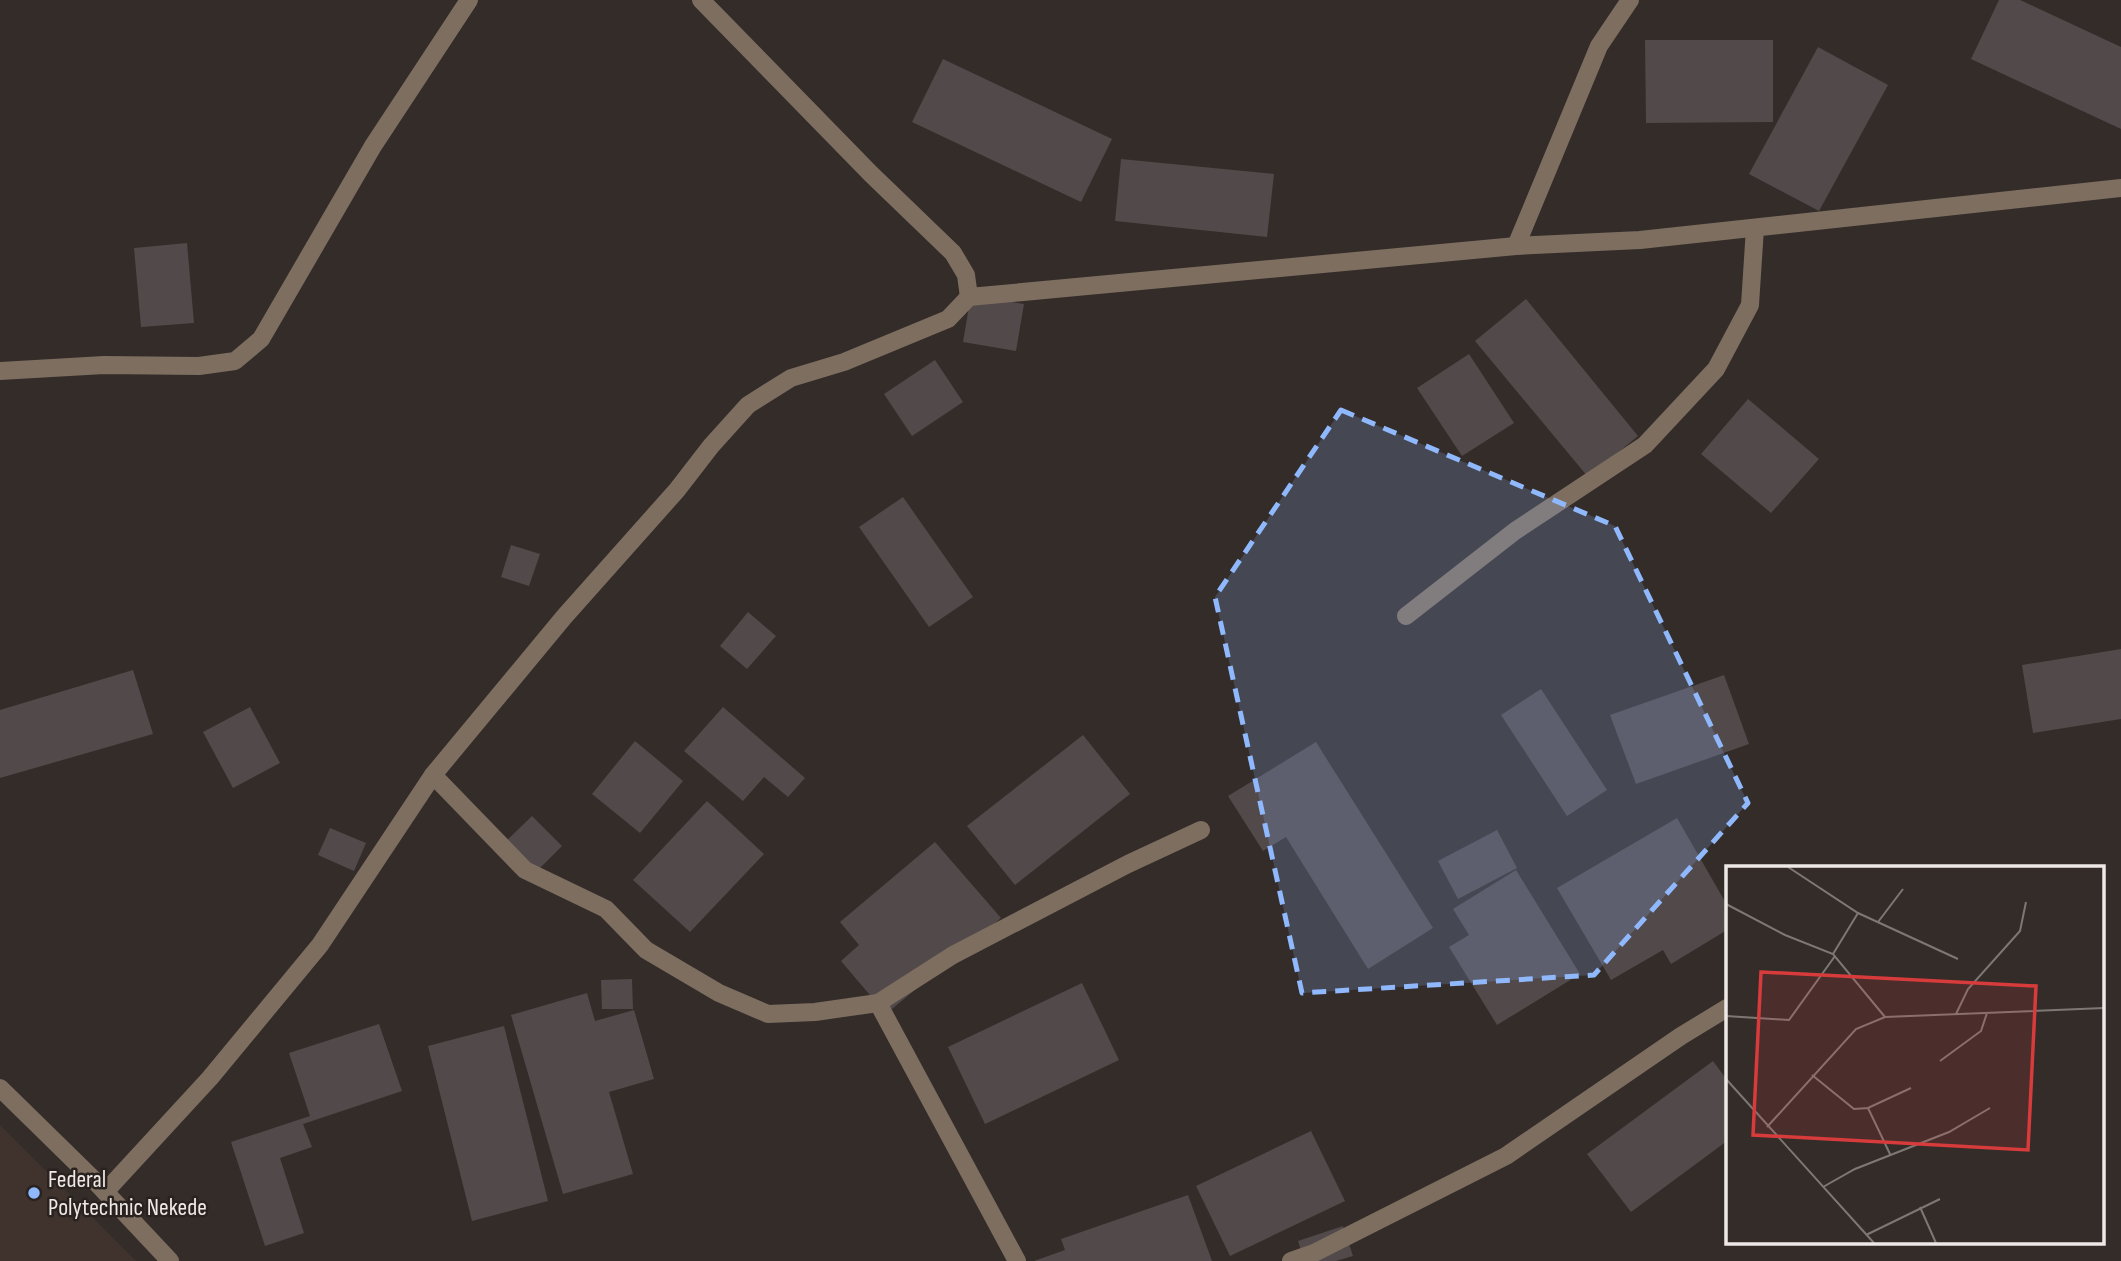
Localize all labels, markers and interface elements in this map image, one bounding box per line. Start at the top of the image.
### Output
inset map [1726,866,2104,1244]
place label: Federal Polytechnic Nekede [48,1165,207,1222]
marker: Federal Polytechnic Nekede [26,1185,42,1201]

